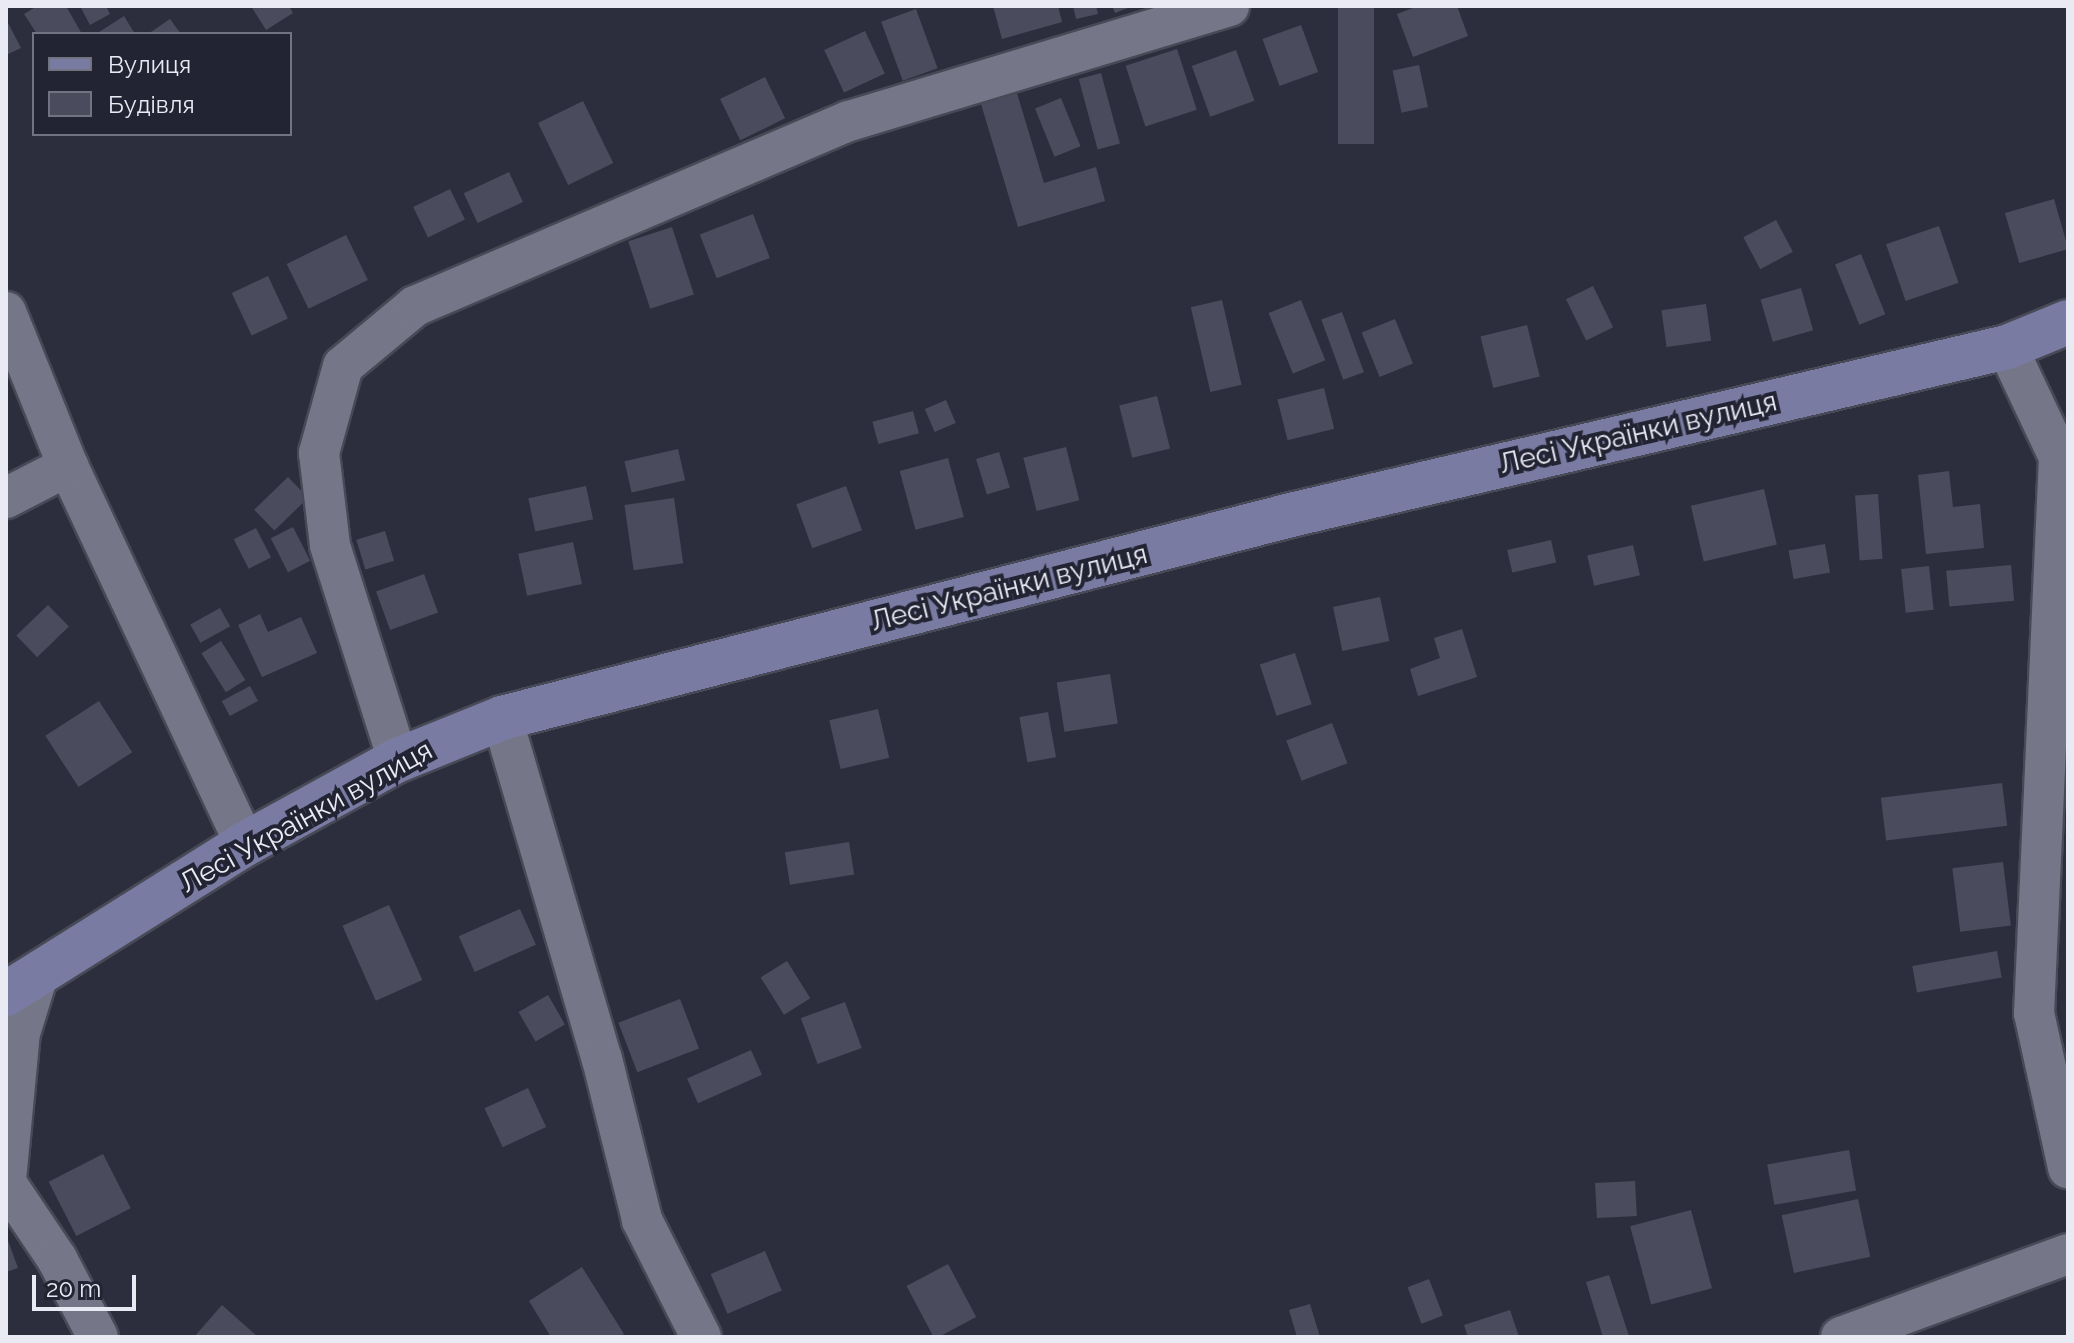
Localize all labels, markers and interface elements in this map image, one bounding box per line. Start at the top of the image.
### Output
legend [32,32,292,136]
text: Вулиця [108,50,191,79]
text: Будівля [108,90,195,119]
street label: Лесі Українки вулиця [1496,385,1780,481]
street label: Лесі Українки вулиця [867,537,1151,639]
street label: Лесі Українки вулиця [174,733,438,901]
scale bar [36,1259,140,1309]
text: 20 m [46,1274,101,1303]

